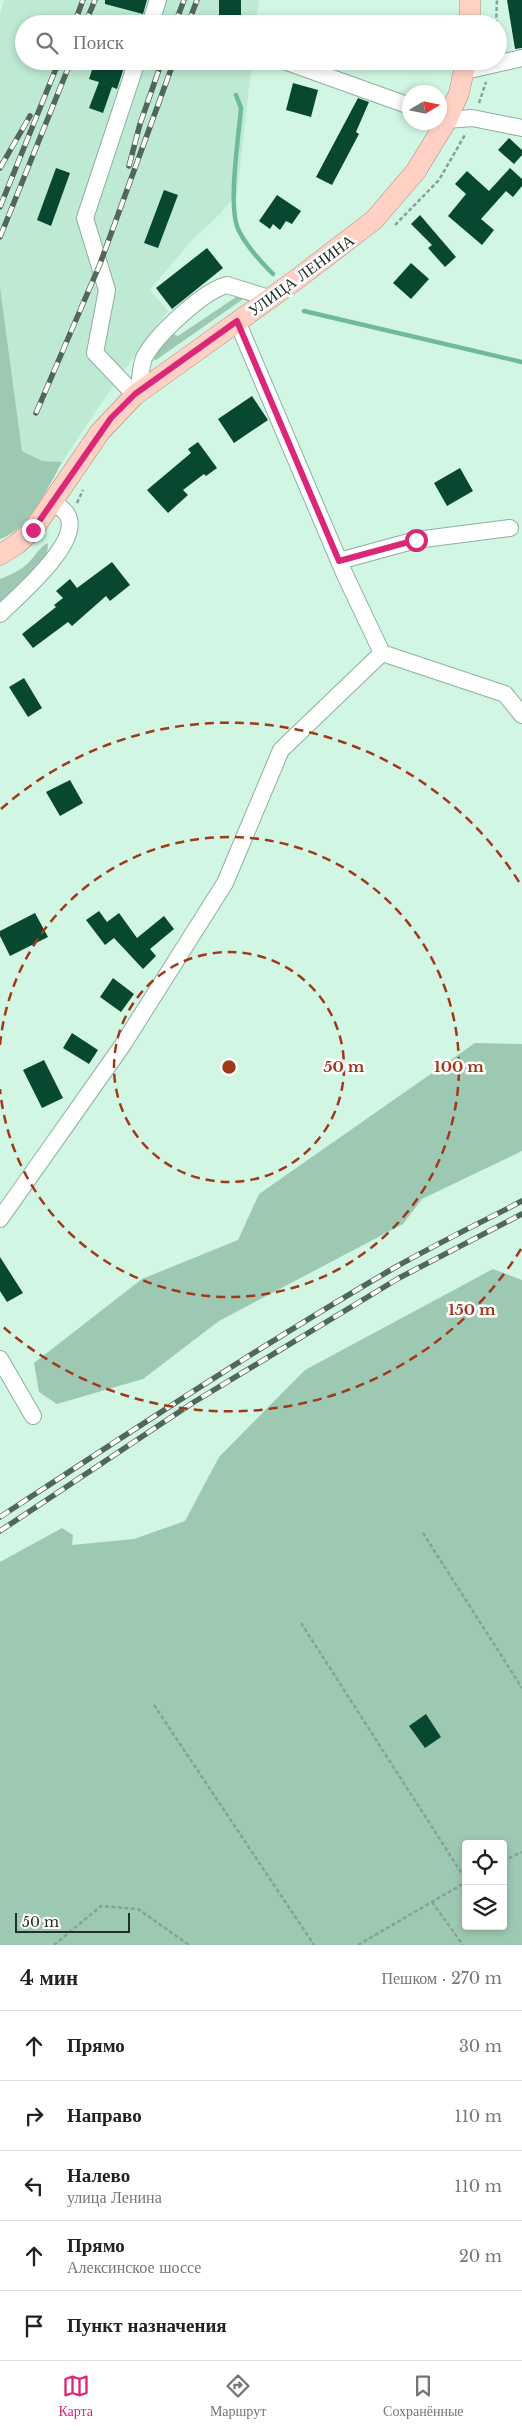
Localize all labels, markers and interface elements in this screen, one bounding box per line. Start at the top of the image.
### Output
search box [15,15,507,70]
icon: search [33,29,61,57]
text: Поиск [73,31,124,54]
north arrow [402,85,447,130]
street label: УЛИЦА ЛЕНИНА [244,229,358,320]
route end [22,519,45,542]
route start [405,529,428,552]
text: 50 m [324,1057,365,1076]
text: 100 m [434,1057,484,1076]
centre of rings [220,1058,238,1076]
text: 150 m [448,1300,496,1319]
map controls [462,1840,507,1930]
button: locate [462,1840,507,1885]
button: layers [462,1885,507,1930]
scale bar [15,1910,130,1933]
text: 50 m [22,1913,59,1931]
text: 4 мин [20,1965,78,1991]
text: Пешком · 270 m [381,1968,502,1988]
icon: ahead [20,2032,48,2060]
text: Прямо [67,2034,125,2057]
text: 30 m [459,2036,502,2056]
icon: right [20,2102,48,2130]
text: Направо [67,2104,142,2127]
text: 110 m [455,2106,502,2126]
text: Налево [67,2164,130,2187]
icon: left [20,2172,48,2200]
text: 110 m [455,2176,502,2196]
text: улица Ленина [67,2187,162,2207]
text: Прямо [67,2234,125,2257]
icon: ahead [20,2242,48,2270]
text: 20 m [459,2246,502,2266]
text: Алексинское шоссе [67,2257,201,2277]
icon: arrive [20,2312,48,2340]
text: Пункт назначения [67,2314,227,2337]
tab: Карта [58,2372,93,2420]
tab: Маршрут [210,2372,266,2420]
tab: Сохранённые [383,2372,464,2420]

